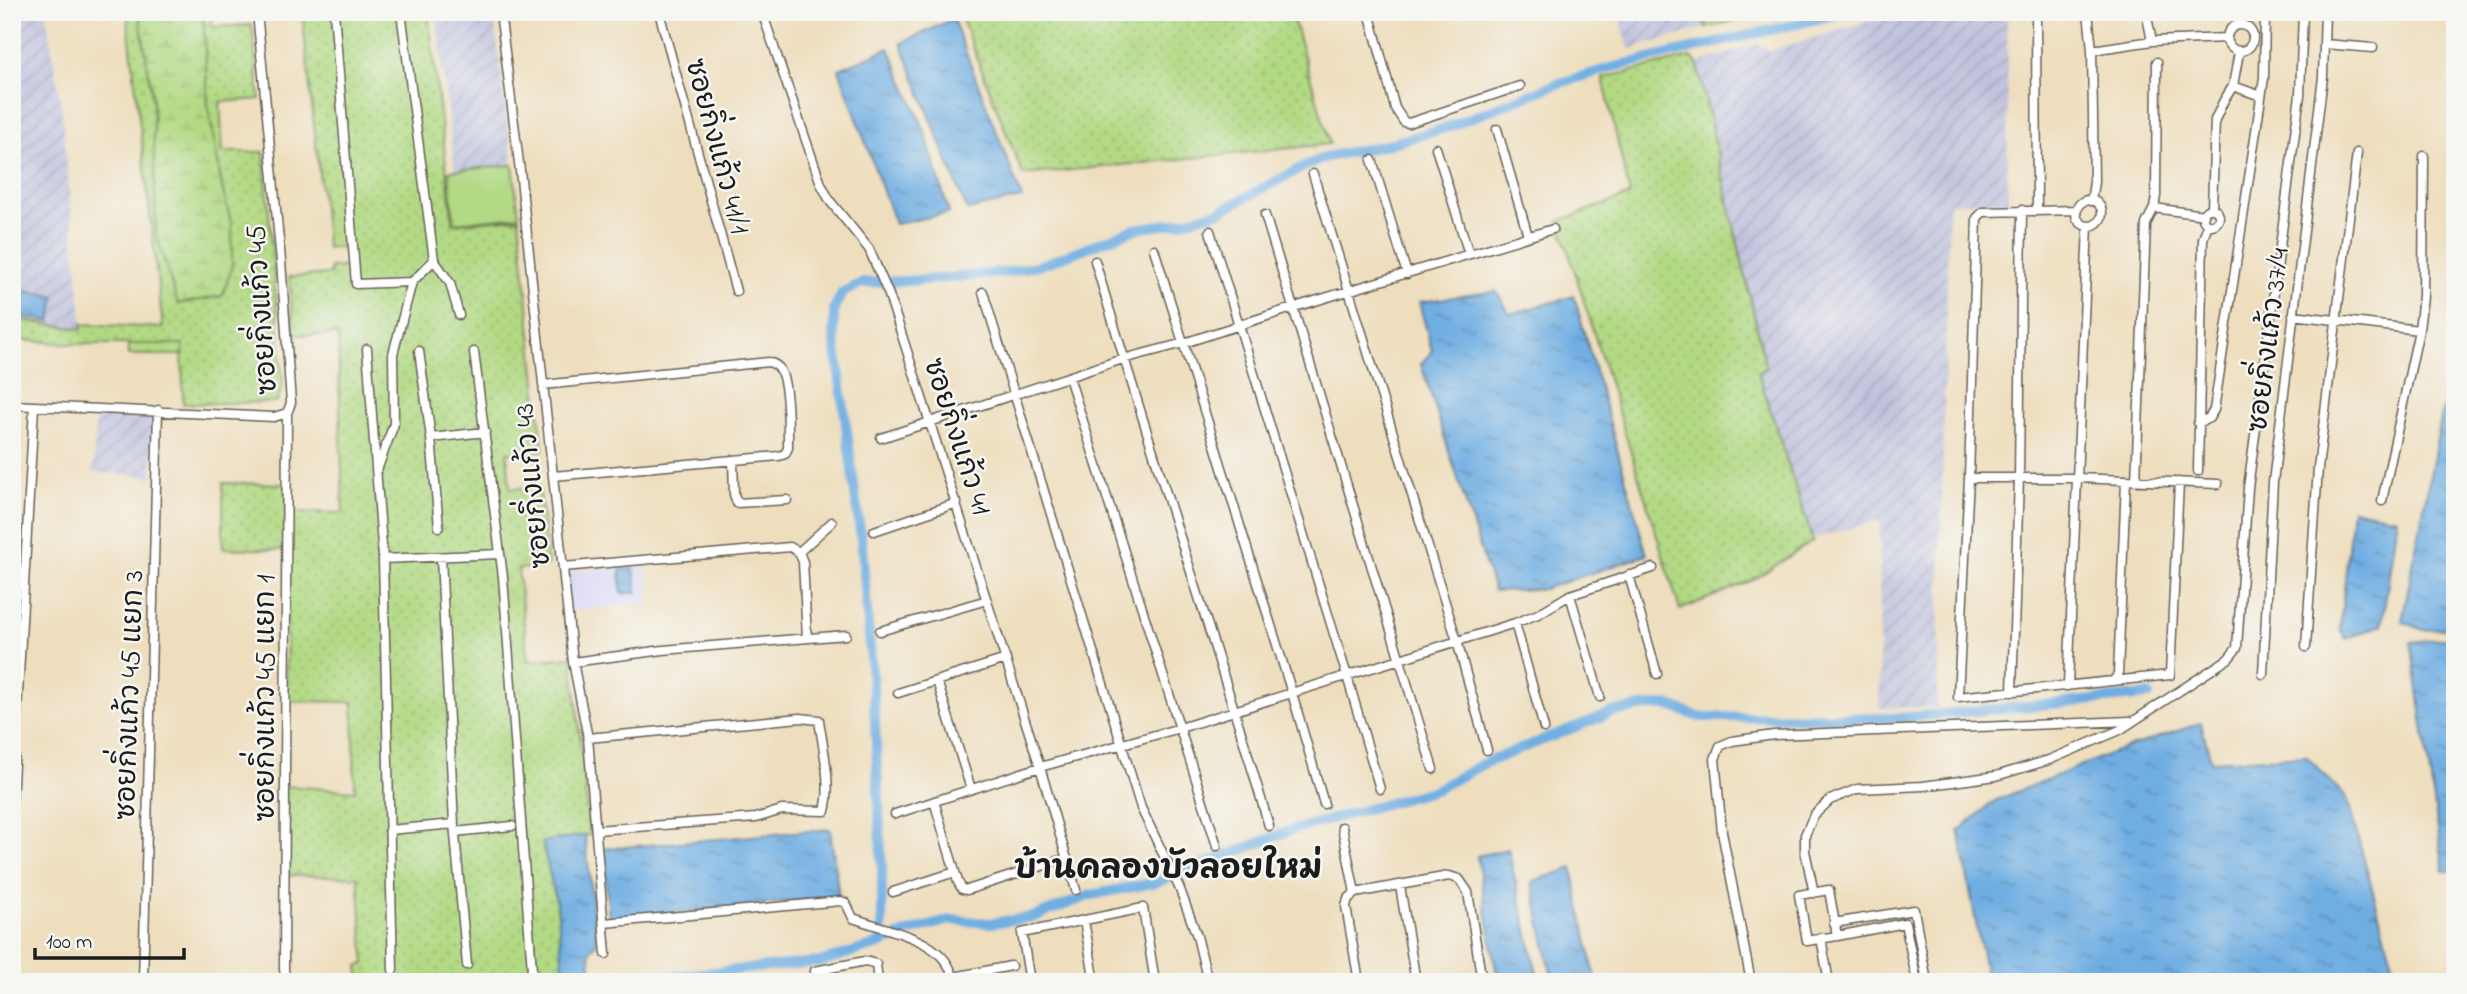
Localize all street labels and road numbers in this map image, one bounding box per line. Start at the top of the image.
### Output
street label: ซอยกิ่งแก้ว 41/1 [672,52,766,239]
street label: ซอยกิ่งแก้ว 45 [229,224,290,396]
street label: ซอยกิ่งแก้ว 37/4 [2231,244,2302,435]
street label: ซอยกิ่งแก้ว 41 [911,351,1008,521]
street label: ซอยกิ่งแก้ว 43 [498,401,564,571]
street label: ซอยกิ่งแก้ว 45 แยก 3 [99,569,156,821]
street label: ซอยกิ่งแก้ว 45 แยก 1 [239,574,288,822]

